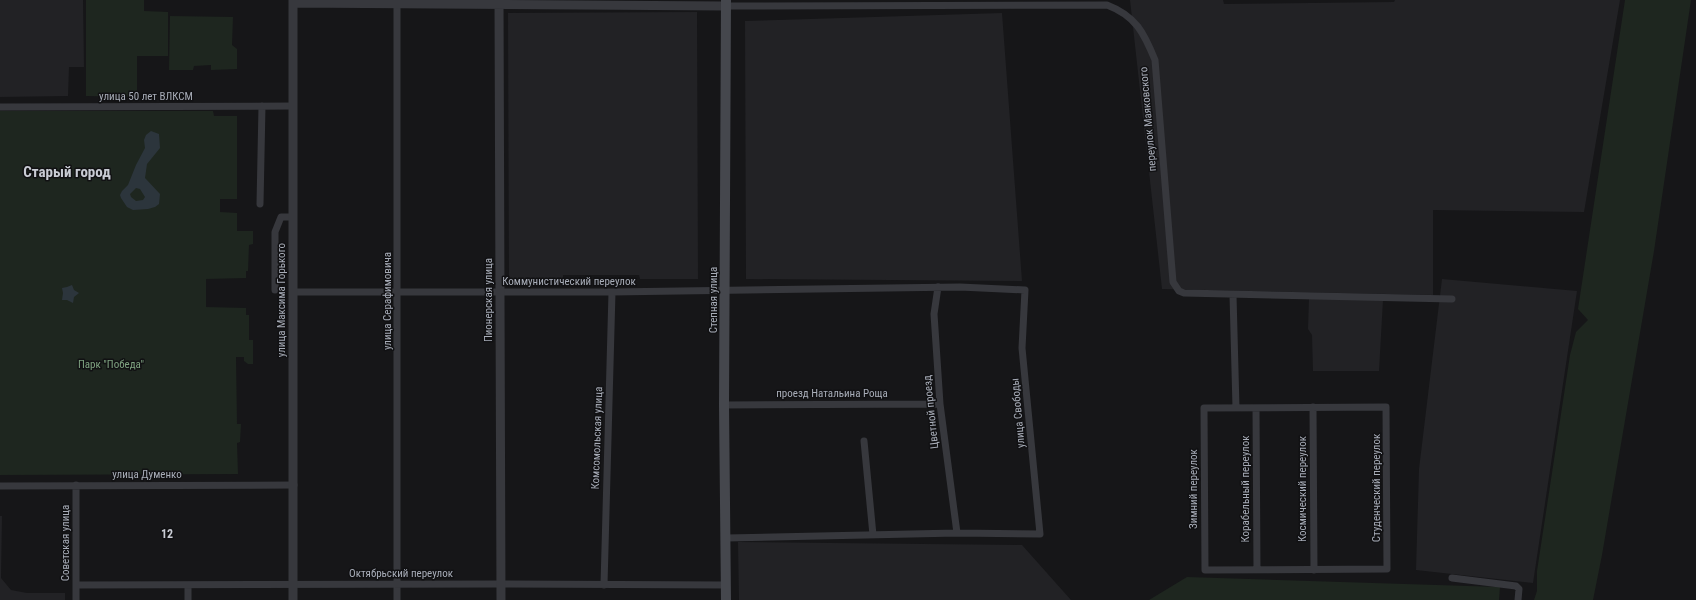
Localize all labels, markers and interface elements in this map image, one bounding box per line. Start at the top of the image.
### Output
street label: переулок Маяковского [1137,66,1159,172]
street label: улица 50 лет ВЛКСМ [99,90,193,103]
district label: Старый город [23,163,111,181]
street label: улица Максима Горького [275,242,288,357]
street label: улица Серафимовича [381,252,394,350]
street label: Пионерская улица [482,258,495,342]
street label: Степная улица [707,267,720,333]
street label: Коммунистический переулок [502,275,636,288]
park label: Парк "Победа" [78,358,144,371]
street label: Цветной проезд [921,374,941,450]
street label: улица Свободы [1008,377,1028,449]
street label: Комсомольская улица [589,386,605,490]
street label: проезд Натальина Роща [776,387,888,400]
street label: Студенческий переулок [1370,433,1383,542]
street label: Корабельный переулок [1239,435,1252,542]
street label: Космический переулок [1296,435,1309,542]
street label: Зимний переулок [1187,448,1200,529]
street label: улица Думенко [112,468,182,481]
street label: Советская улица [59,505,72,581]
district label: 12 [161,527,173,541]
street label: Октябрьский переулок [349,567,454,580]

